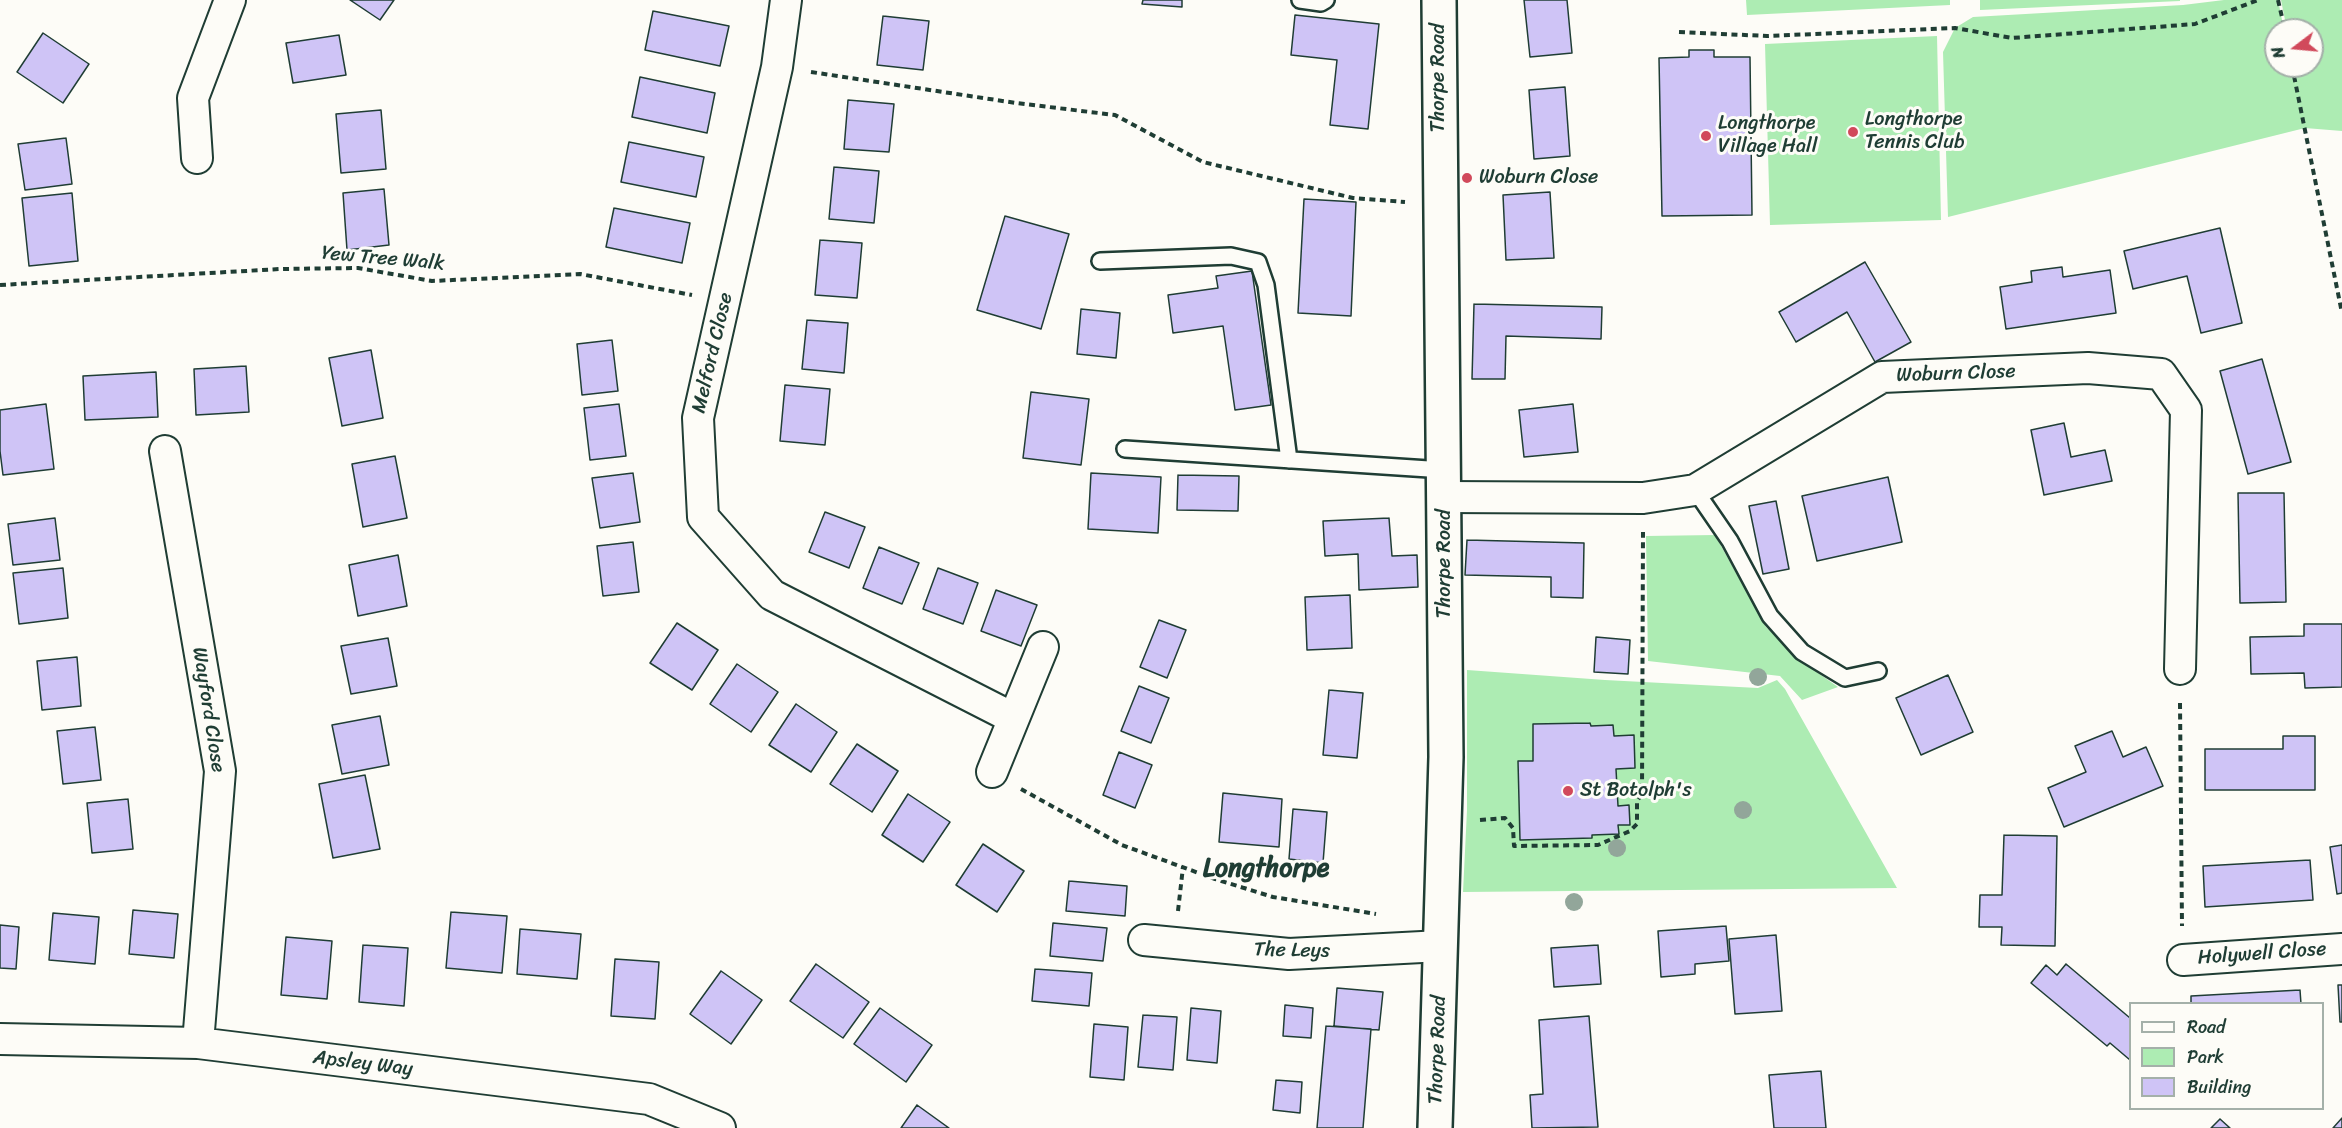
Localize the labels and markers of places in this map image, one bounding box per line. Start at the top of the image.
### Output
place label: Longthorpe Tennis Club [1865,108,1965,155]
place label: Longthorpe Village Hall [1718,112,1817,159]
marker: Longthorpe Tennis Club [1846,125,1860,139]
marker: Longthorpe Village Hall [1699,129,1713,143]
place label: Woburn Close [1479,166,1598,190]
marker: Woburn Close [1460,171,1474,185]
place label: St Botolph's [1580,779,1692,803]
marker: St Botolph's [1561,784,1575,798]

